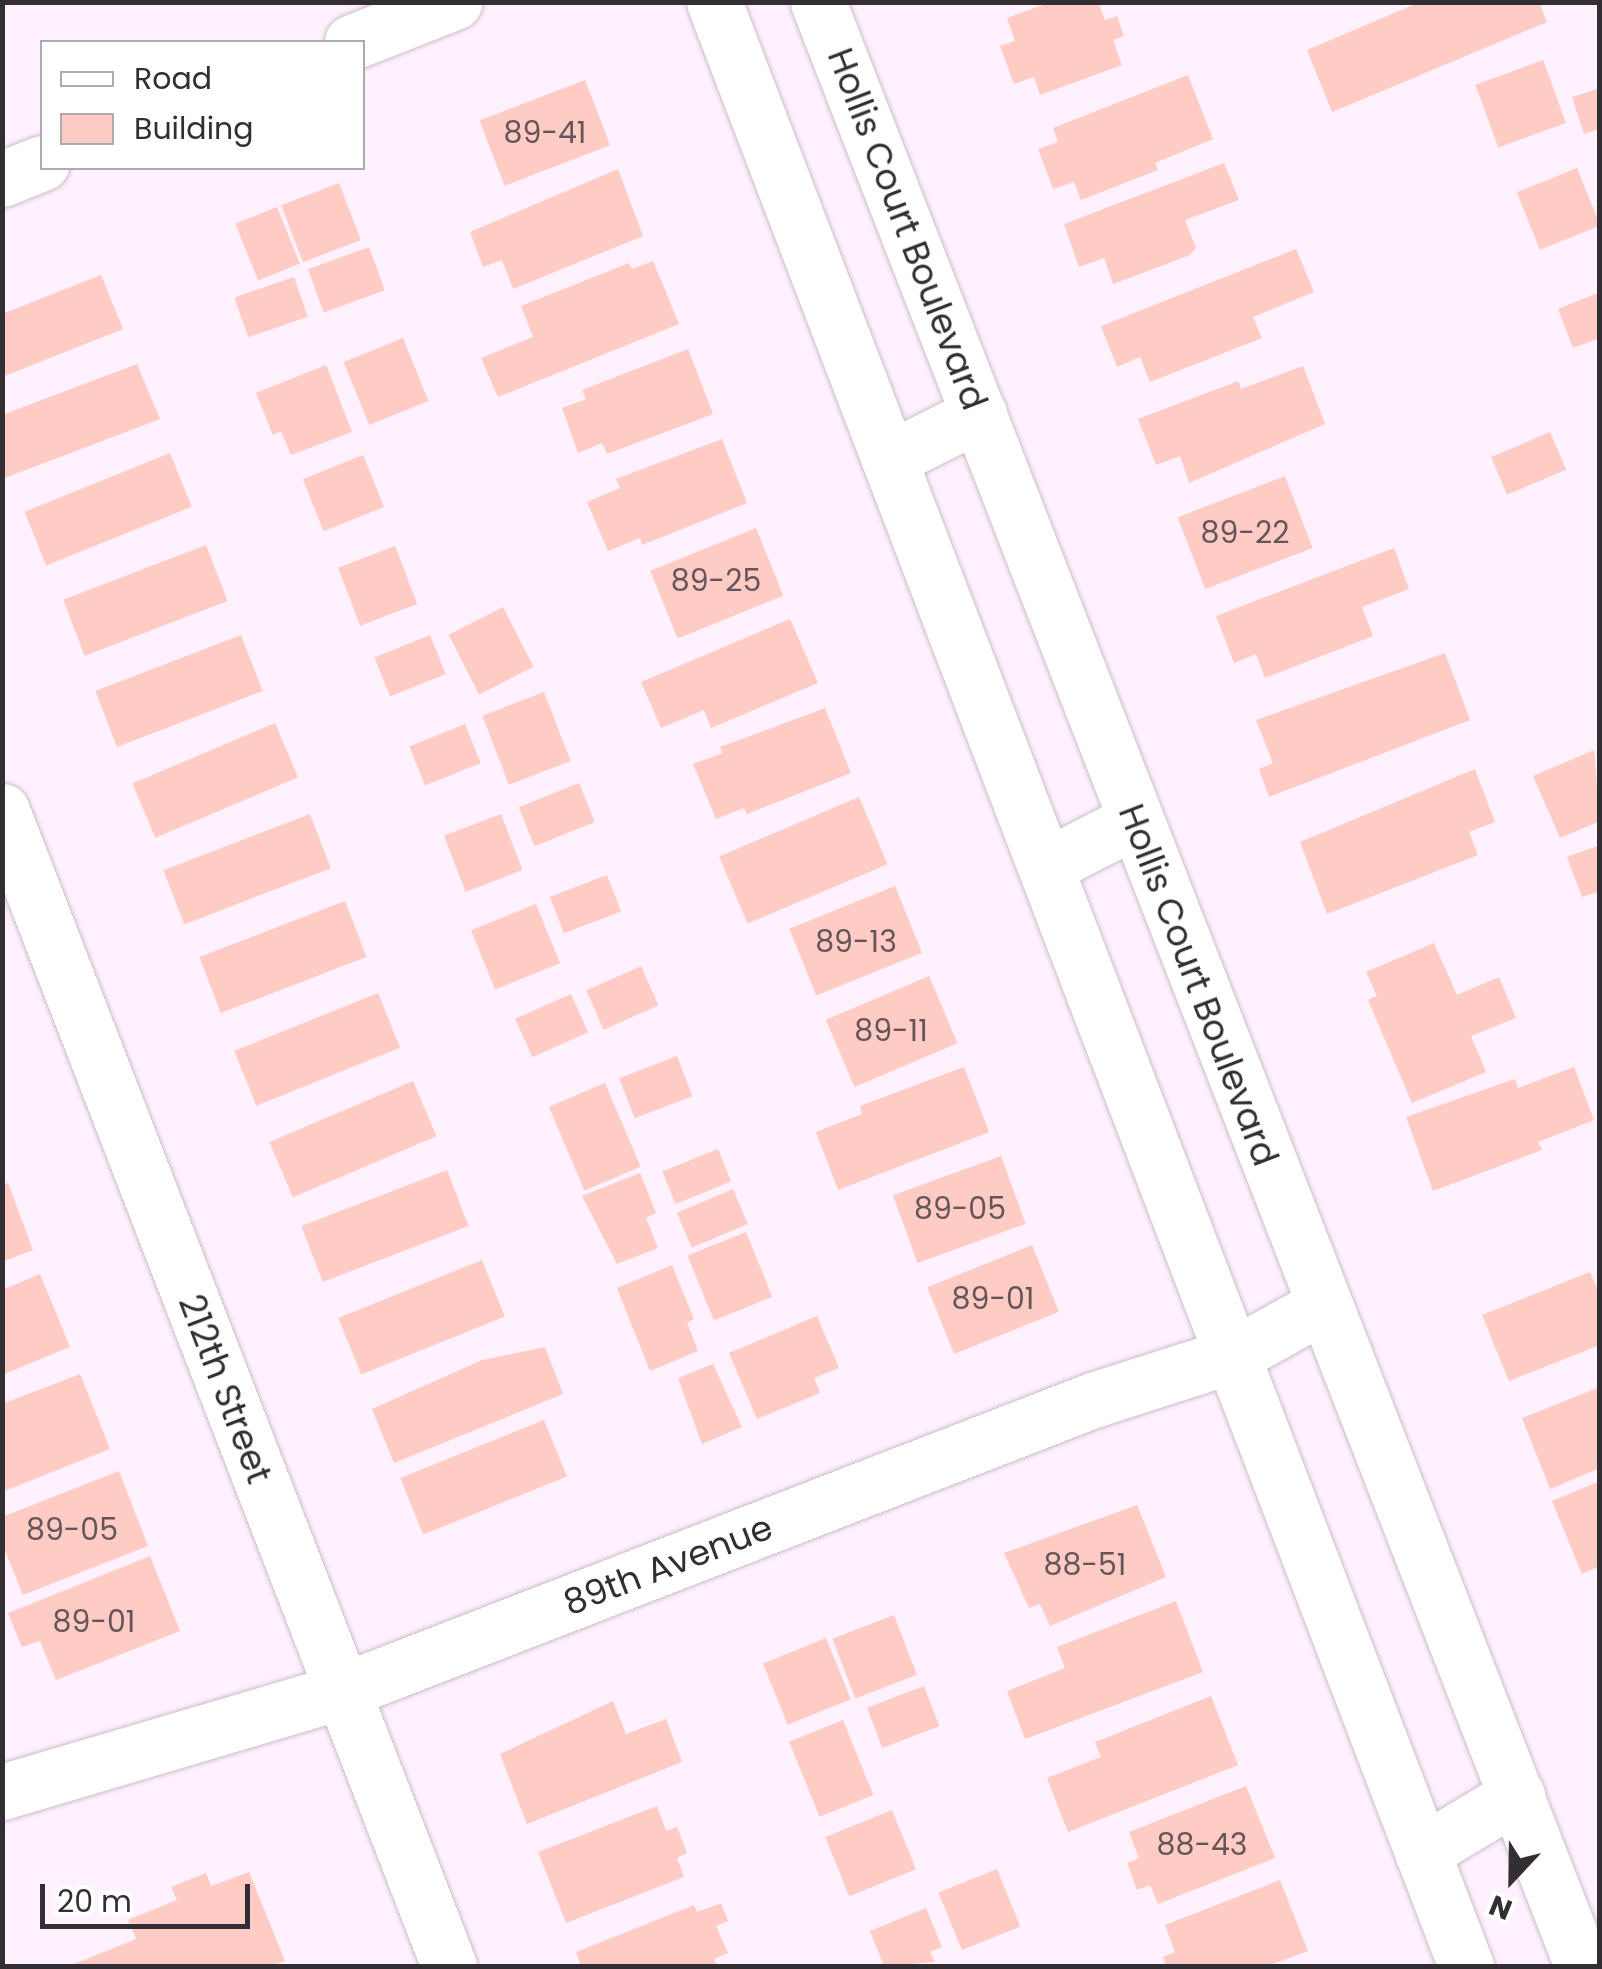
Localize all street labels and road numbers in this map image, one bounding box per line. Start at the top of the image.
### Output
street label: Hollis Court Boulevard [819,42,995,416]
street label: Hollis Court Boulevard [1110,798,1286,1172]
street label: 212th Street [170,1289,280,1489]
street label: 89th Avenue [558,1506,778,1624]

